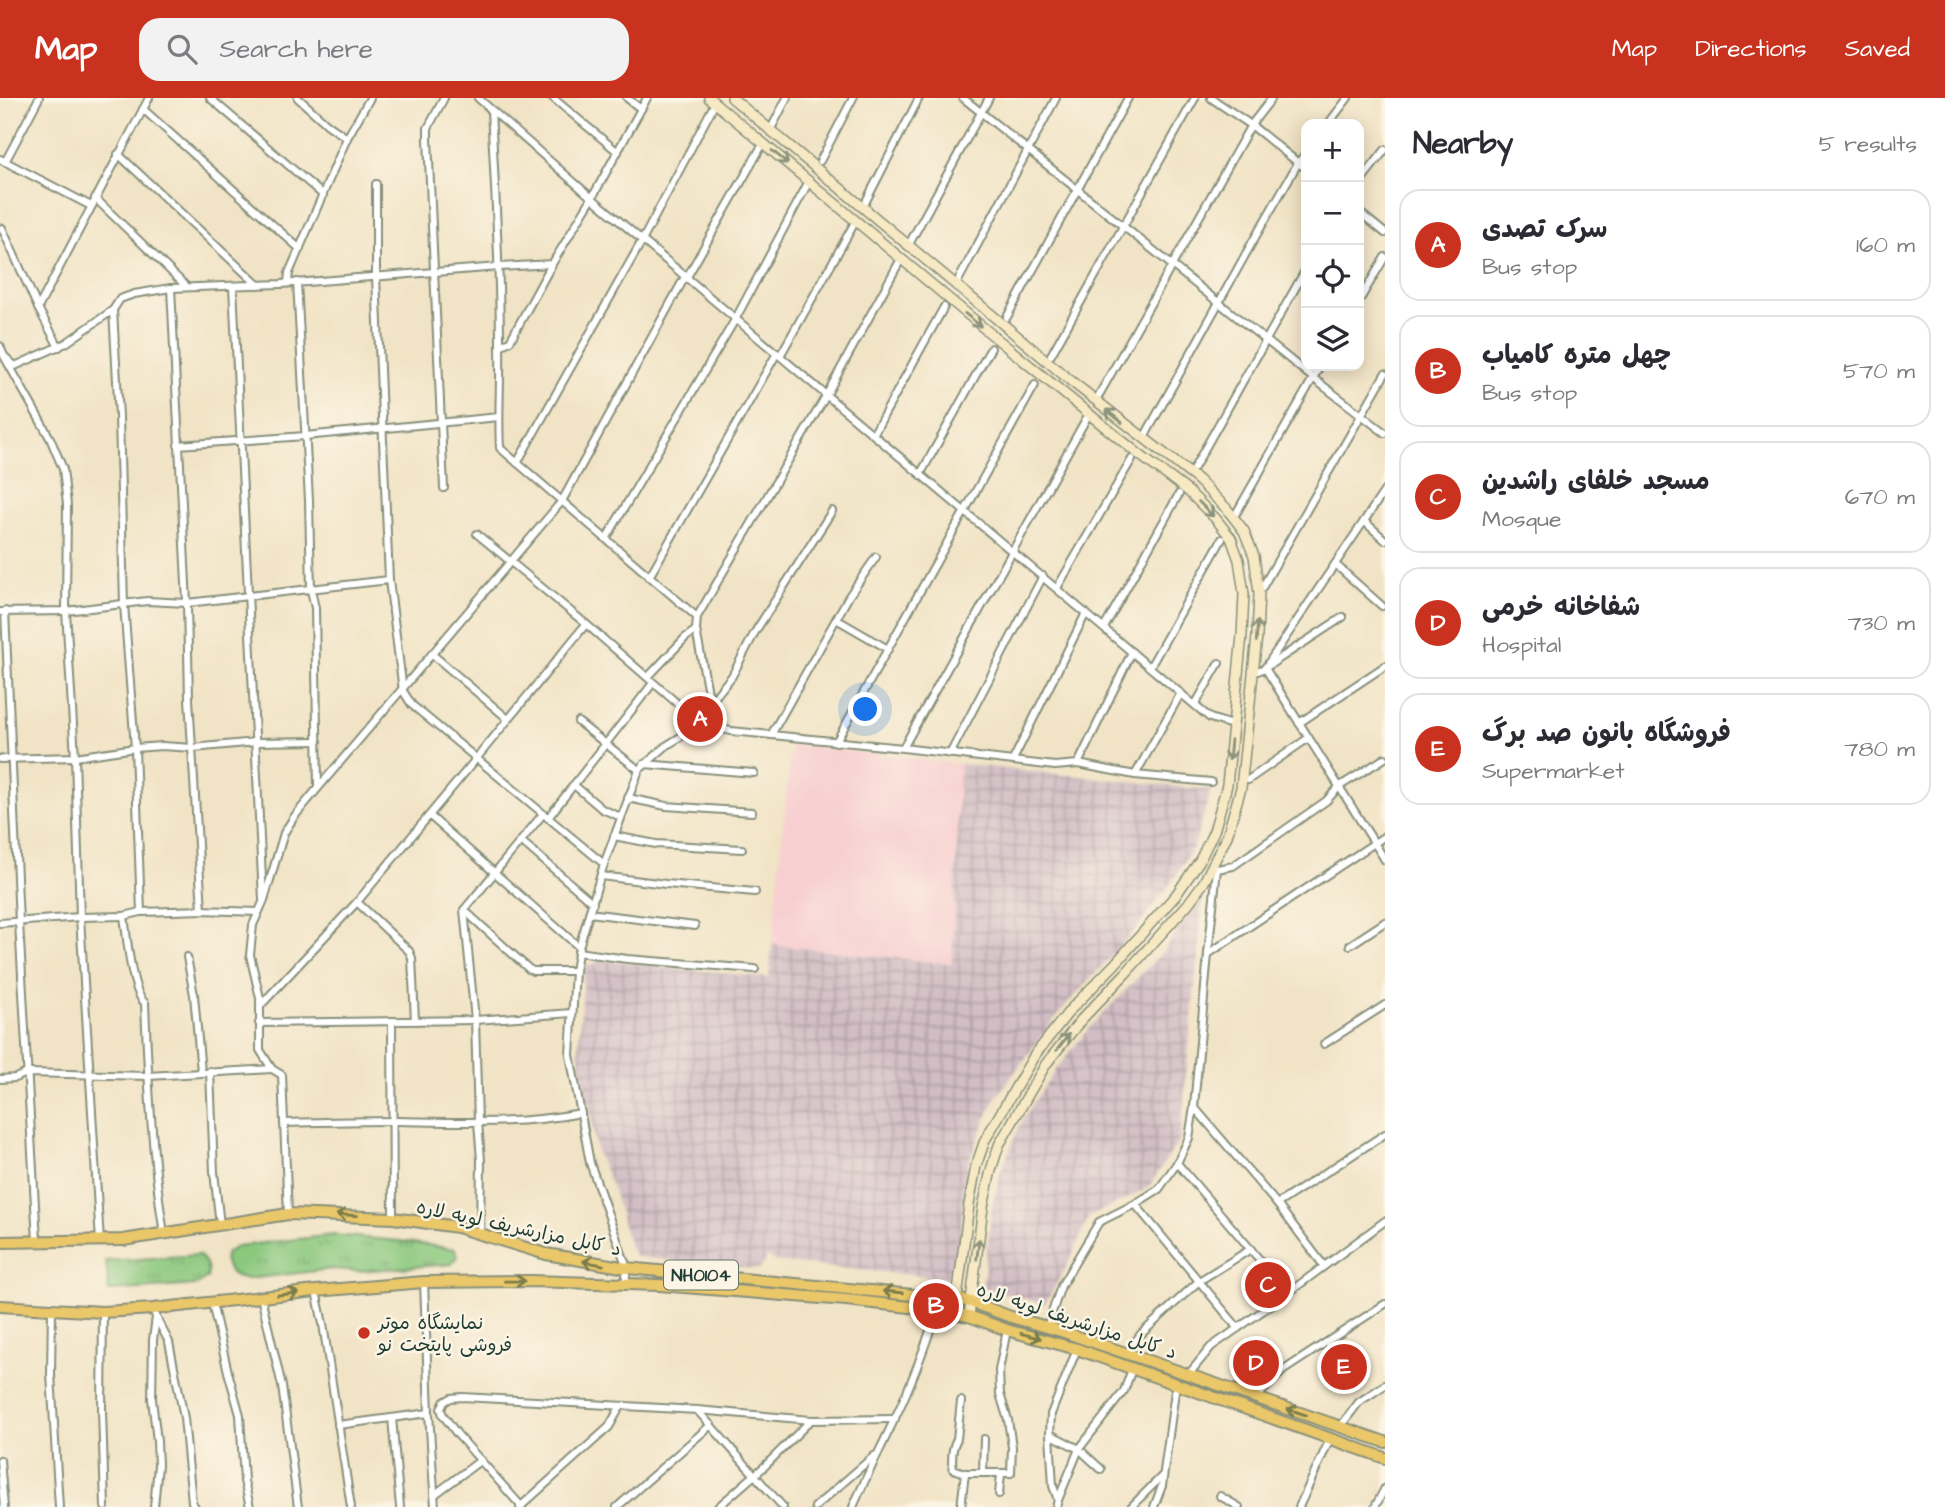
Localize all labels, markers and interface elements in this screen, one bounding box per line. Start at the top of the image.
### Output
search box [139,18,629,81]
text: Map [35,26,97,72]
icon: search [163,30,201,68]
text: Search here [219,31,373,67]
text: Map [1612,32,1657,66]
text: Directions [1695,32,1807,66]
text: Saved [1845,32,1910,66]
map controls [1301,119,1364,371]
button: + [1301,119,1364,182]
text: Nearby [1413,123,1513,165]
text: 5 results [1819,128,1917,160]
one-way arrow [771,150,789,165]
button: − [1301,182,1364,245]
text: سرک تصدی [1482,211,1607,247]
text: A [1431,229,1445,261]
text: 160 m [1856,229,1915,261]
button: locate [1301,245,1364,308]
text: Bus stop [1482,251,1577,283]
button: layers [1301,308,1364,371]
one-way arrow [964,312,982,327]
text: چهل متره کامیاب [1482,337,1671,373]
text: B [1430,355,1446,387]
text: 570 m [1843,355,1915,387]
text: Bus stop [1482,377,1577,409]
one-way arrow [1106,409,1124,424]
text: مسجد خلفای راشدین [1482,463,1710,499]
text: C [1430,481,1446,513]
text: 670 m [1845,481,1915,513]
one-way arrow [1198,501,1215,518]
text: Mosque [1482,503,1561,535]
text: شفاخانه خرمی [1482,589,1640,625]
text: D [1431,607,1445,639]
text: 730 m [1848,607,1915,639]
one-way arrow [1251,621,1264,643]
text: Hospital [1482,629,1561,661]
your location [848,692,882,726]
pin: A [677,693,723,745]
text: فروشگاه بانون صد برگ [1482,715,1731,751]
text: E [1431,733,1445,765]
text: 780 m [1844,733,1915,765]
one-way arrow [1223,738,1236,760]
text: Supermarket [1482,755,1625,787]
one-way arrow [1056,1034,1071,1052]
street label: د کابل مزارشریف لویه لاره [414,1194,624,1263]
one-way arrow [335,1209,358,1222]
one-way arrow [971,1238,984,1260]
one-way arrow [582,1255,605,1269]
pin: C [1245,1259,1291,1311]
road number: NH0104 [664,1260,738,1290]
one-way arrow [503,1274,526,1288]
street label: د کابل مزارشریف لویه لاره [973,1276,1180,1367]
pin: B [913,1280,959,1332]
one-way arrow [882,1285,904,1298]
one-way arrow [276,1287,298,1300]
place label: نمایشگاه موتر فروشی پایتخت نو [376,1310,512,1359]
marker: نمایشگاه موتر فروشی پایتخت نو [356,1325,372,1341]
one-way arrow [1019,1330,1042,1343]
pin: D [1233,1337,1279,1389]
pin: E [1321,1341,1367,1393]
one-way arrow [1287,1405,1309,1417]

